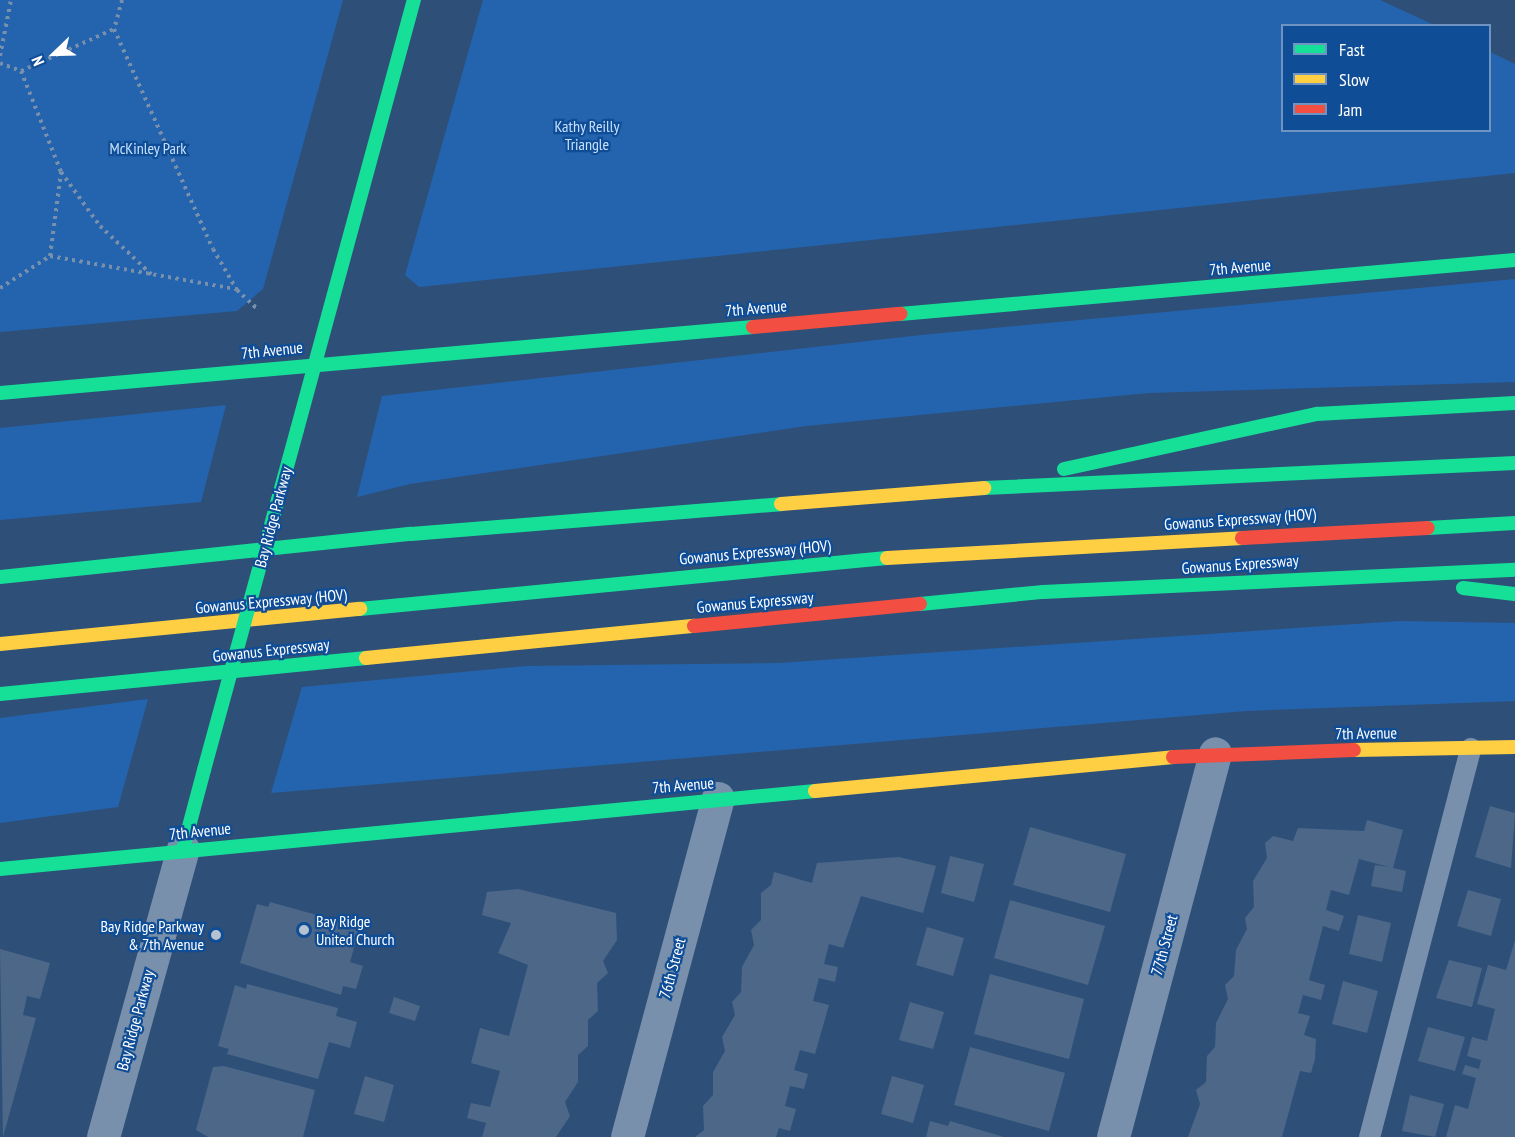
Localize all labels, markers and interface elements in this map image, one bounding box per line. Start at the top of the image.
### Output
north arrow [24,24,84,84]
legend [1281,24,1491,132]
text: Fast [1339,38,1365,61]
text: N [27,53,48,69]
text: Slow [1339,68,1369,91]
text: Jam [1339,98,1362,121]
park label: Kathy Reilly Triangle [554,116,620,154]
park label: McKinley Park [109,138,187,158]
street label: 7th Avenue [1208,255,1272,279]
street label: 7th Avenue [724,296,788,320]
street label: 7th Avenue [240,337,304,363]
street label: Bay Ridge Parkway [250,464,296,570]
street label: Gowanus Expressway (HOV) [1163,504,1317,534]
street label: Gowanus Expressway (HOV) [678,536,832,568]
street label: Gowanus Expressway [1181,550,1299,578]
street label: Gowanus Expressway (HOV) [194,585,348,617]
street label: Gowanus Expressway [696,587,814,617]
street label: Gowanus Expressway [212,634,330,666]
street label: 7th Avenue [1335,723,1397,743]
street label: 7th Avenue [651,773,715,797]
street label: 7th Avenue [168,818,232,844]
place label: Bay Ridge United Church [316,911,394,949]
street label: 77th Street [1147,912,1181,978]
place label: Bay Ridge Parkway & 7th Avenue [100,916,204,954]
marker: Bay Ridge United Church [297,923,311,937]
marker: Bay Ridge Parkway & 7th Avenue [209,928,223,942]
street label: 76th Street [655,935,689,1001]
street label: Bay Ridge Parkway [112,967,158,1073]

